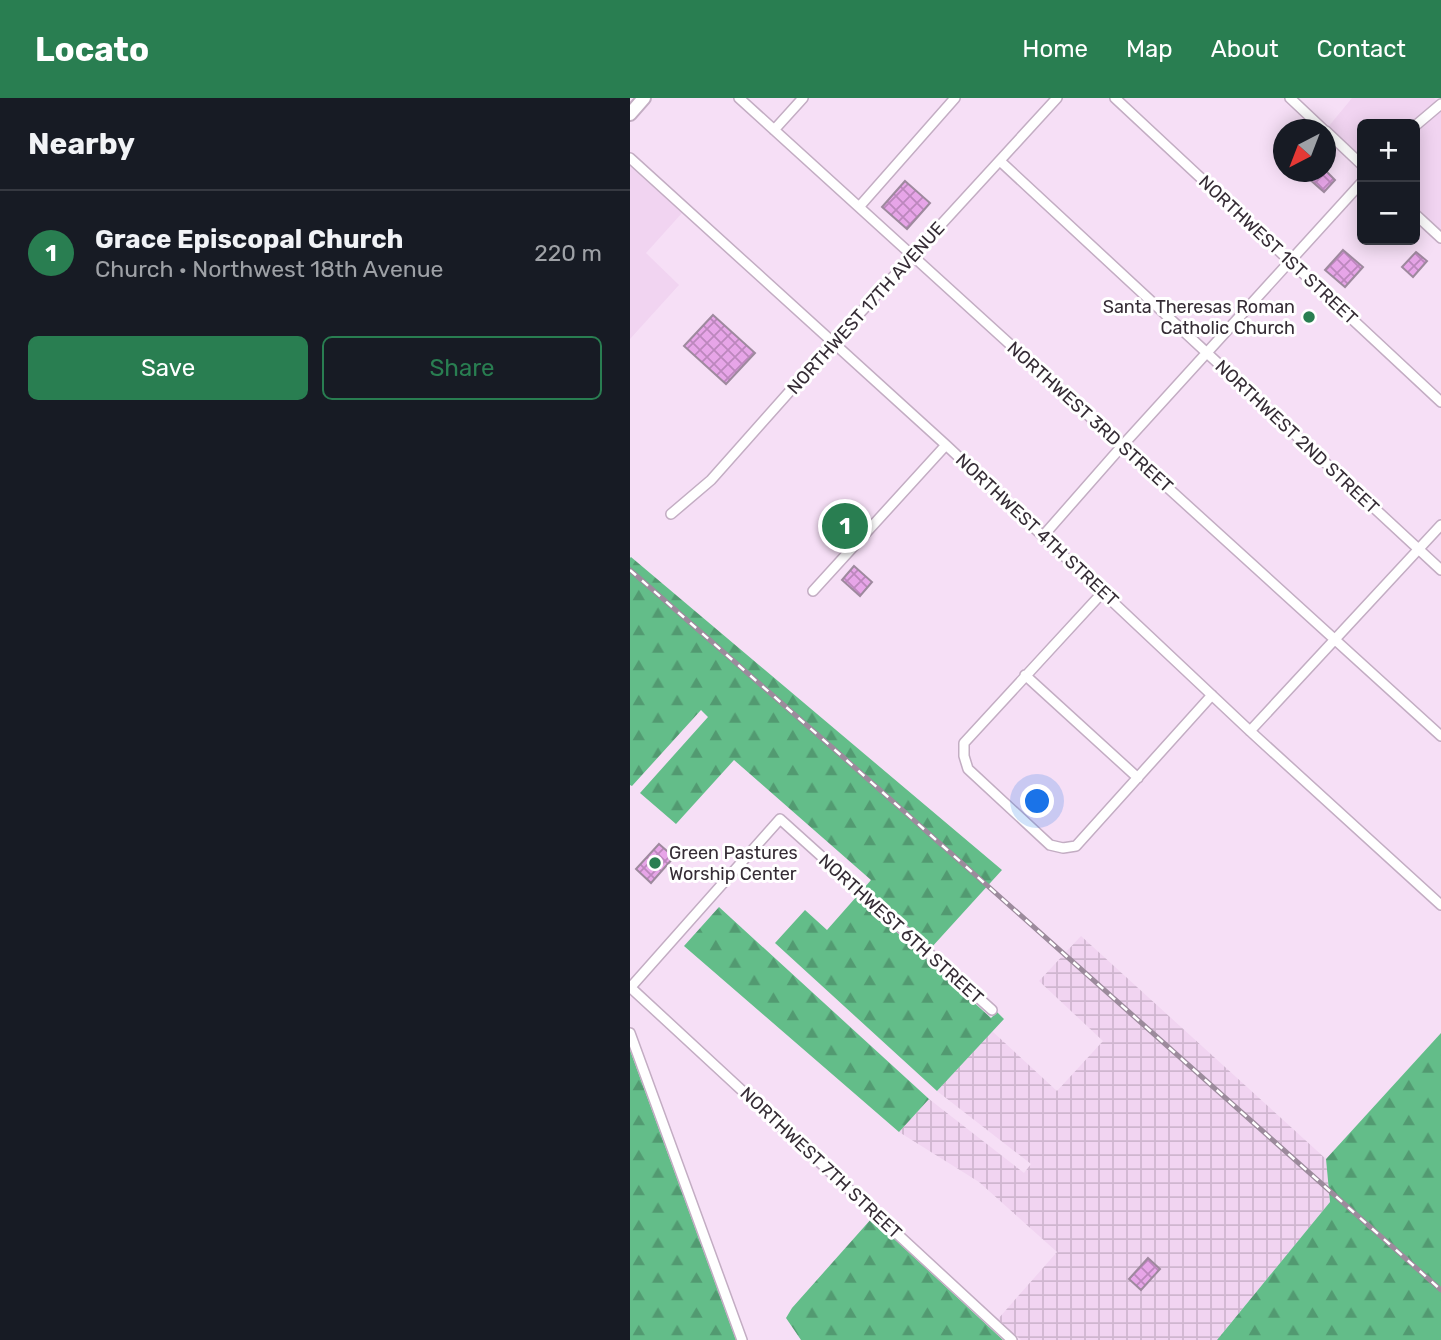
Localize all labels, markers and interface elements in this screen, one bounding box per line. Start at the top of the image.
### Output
text: Locato [35,30,149,69]
text: Home [1022,35,1088,63]
text: Map [1126,35,1173,63]
text: About [1211,35,1279,63]
text: Contact [1317,35,1406,63]
north arrow [1273,119,1336,182]
map controls [1357,119,1420,245]
button: + [1357,119,1420,182]
text: Nearby [28,126,135,162]
street label: NORTHWEST 1ST STREET [1194,171,1362,329]
button: − [1357,182,1420,245]
street label: NORTHWEST 17TH AVENUE [783,217,949,399]
text: Grace Episcopal Church [95,224,404,255]
text: 1 [45,239,57,267]
text: 220 m [534,239,602,267]
text: Church · Northwest 18th Avenue [95,255,443,283]
place label: Santa Theresas Roman Catholic Church [1103,296,1295,339]
marker: Santa Theresas Roman Catholic Church [1301,309,1317,325]
button: Save [28,336,308,400]
button: Share [322,336,602,400]
street label: NORTHWEST 3RD STREET [1003,337,1177,497]
street label: NORTHWEST 2ND STREET [1211,355,1383,519]
street label: NORTHWEST 4TH STREET [951,449,1123,611]
pin: 1 [822,500,868,552]
your location [1020,784,1054,818]
place label: Green Pastures Worship Center [669,842,798,885]
street label: NORTHWEST 6TH STREET [814,849,988,1009]
marker: Green Pastures Worship Center [647,855,663,871]
street label: NORTHWEST 7TH STREET [736,1082,906,1244]

